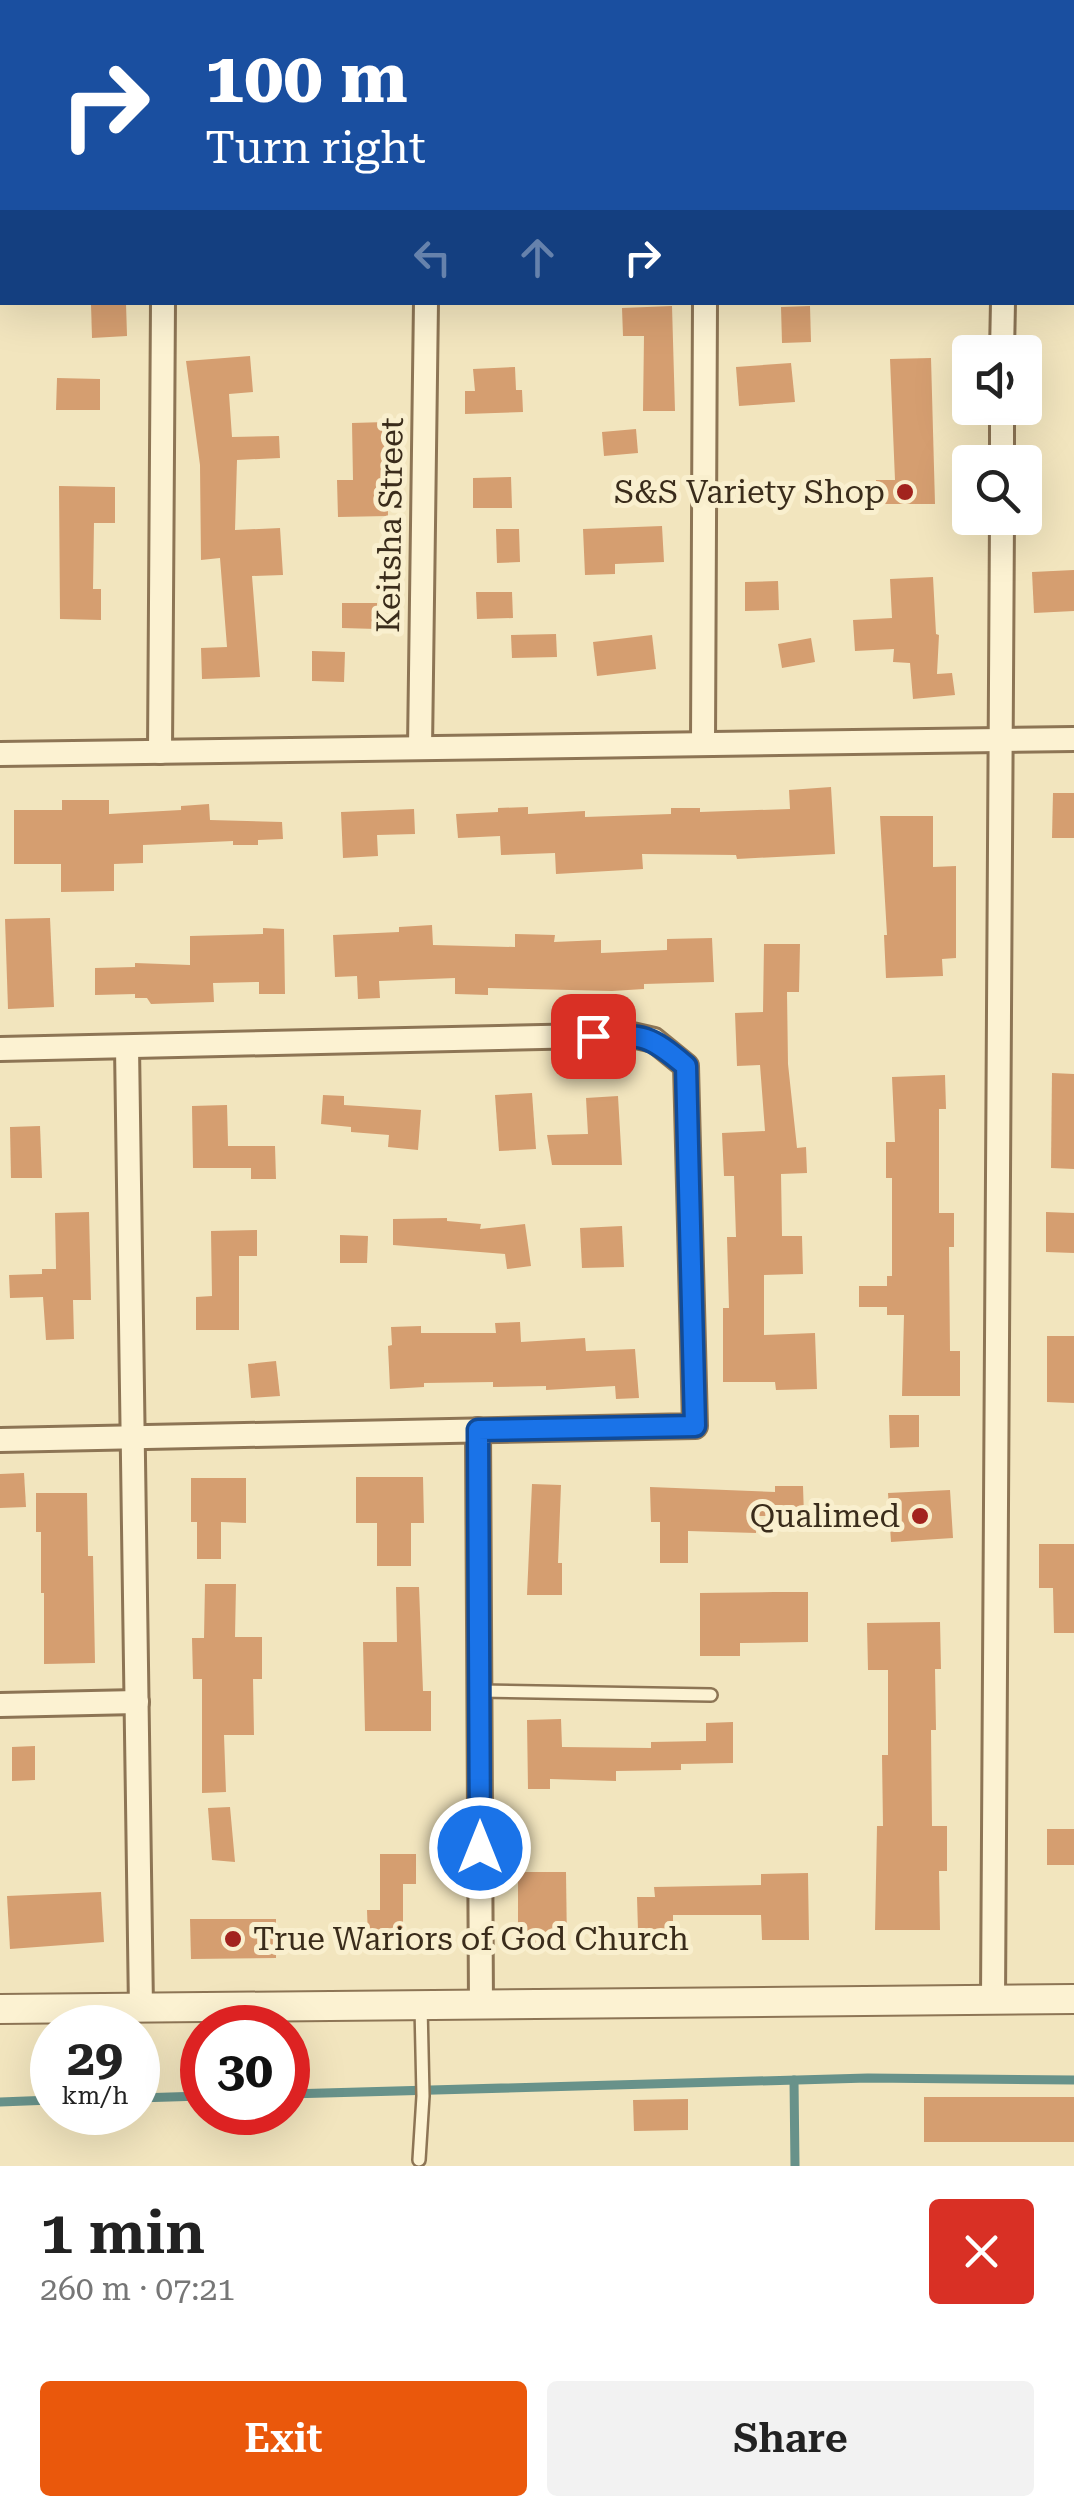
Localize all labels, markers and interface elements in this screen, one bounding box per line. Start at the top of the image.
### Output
text: 100 m [205,37,408,119]
icon: right [40,40,170,170]
text: Turn right [205,121,426,174]
icon: left [405,230,460,285]
icon: ahead [510,230,565,285]
icon: right [615,230,670,285]
map controls [952,335,1042,535]
button: sound [952,335,1042,425]
street label: Keitsha Street [369,417,411,633]
button: search [952,445,1042,535]
place label: S&S Variety Shop [614,473,885,511]
marker: S&S Variety Shop [894,481,916,503]
pin [551,994,636,1079]
icon: arrive [566,1009,621,1064]
place label: Qualimed [750,1497,900,1535]
marker: Qualimed [909,1505,931,1527]
position arrow [428,1796,532,1900]
place label: True Wariors of God Church [253,1920,689,1958]
marker: True Wariors of God Church [222,1928,244,1950]
speed limit sign: 30 [180,2005,310,2135]
text: 29 [67,2029,123,2087]
text: km/h [62,2081,128,2110]
text: 1 min [40,2197,205,2268]
button: close [929,2199,1034,2304]
text: 260 m · 07:21 [40,2270,235,2308]
button: Exit [40,2381,527,2496]
button: Share [547,2381,1034,2496]

